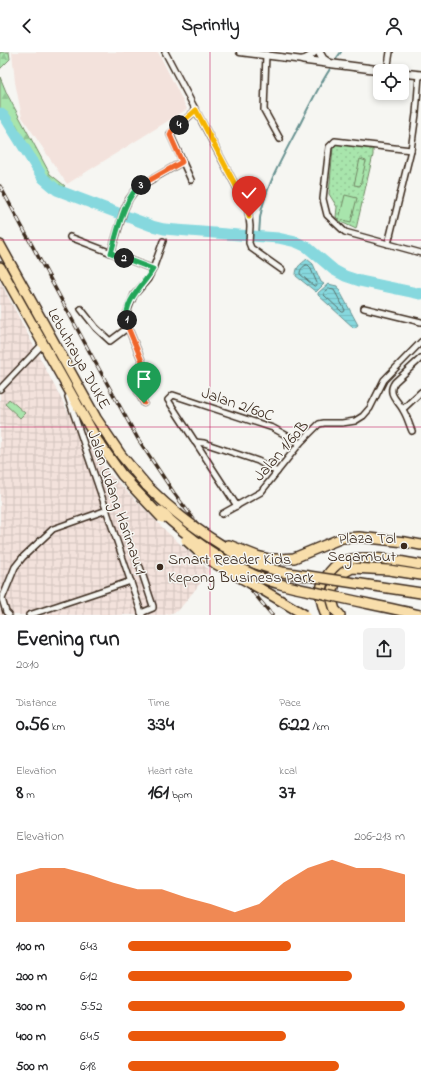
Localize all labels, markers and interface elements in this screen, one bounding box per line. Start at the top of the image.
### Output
text: Sprintly [181,13,240,39]
icon: back [16,15,38,37]
icon: person [383,15,405,37]
map controls [373,64,409,100]
button: locate [373,64,409,100]
pin: 4 [169,115,189,135]
text: 4 [177,117,181,133]
pin: 3 [131,175,151,195]
pin [232,176,266,217]
text: 3 [139,177,143,193]
icon: check [238,182,260,204]
pin: 2 [114,248,134,268]
text: 2 [121,250,127,266]
street label: Lebuhraya DUKE [40,304,116,414]
pin: 1 [117,310,137,330]
text: 1 [125,312,129,328]
pin [127,362,161,403]
icon: arrive [133,368,155,390]
street label: Jalan 2/60C [198,381,277,429]
street label: Jalan 1/60B [248,415,315,487]
street label: Jalan Udang Harimau 1 [80,427,152,578]
place label: Plaza Tol Segambut [327,527,397,569]
marker: Plaza Tol Segambut [399,541,409,551]
place label: Smart Reader Kids Kepong Business Park [168,548,315,590]
marker: Smart Reader Kids Kepong Business Park [155,562,165,572]
text: Evening run [16,624,120,656]
button: share [363,628,405,670]
text: 20:10 [16,655,39,674]
text: Distance [16,695,57,711]
text: Time [148,695,169,711]
text: Pace [279,695,301,711]
text: 0.56 [16,711,49,740]
text: 3:34 [148,711,174,740]
text: 6:22 [279,711,310,740]
text: km [49,719,65,735]
text: /km [310,719,329,735]
text: Elevation [16,763,56,779]
text: Heart rate [148,763,193,779]
text: kcal [279,763,297,779]
text: 8 [16,779,24,808]
text: 161 [148,779,169,808]
text: 37 [279,779,296,808]
text: m [24,787,35,803]
text: bpm [169,787,192,803]
text: Elevation [16,827,64,846]
text: 206–213 m [354,827,405,846]
text: 100 m [16,937,45,956]
text: 6:43 [80,937,98,956]
text: 200 m [16,967,47,986]
text: 6:12 [80,967,97,986]
text: 300 m [16,997,46,1016]
text: 5:52 [80,997,102,1016]
text: 400 m [16,1027,46,1046]
text: 6:45 [80,1027,100,1046]
text: 500 m [16,1057,48,1076]
text: 6:18 [80,1057,96,1076]

